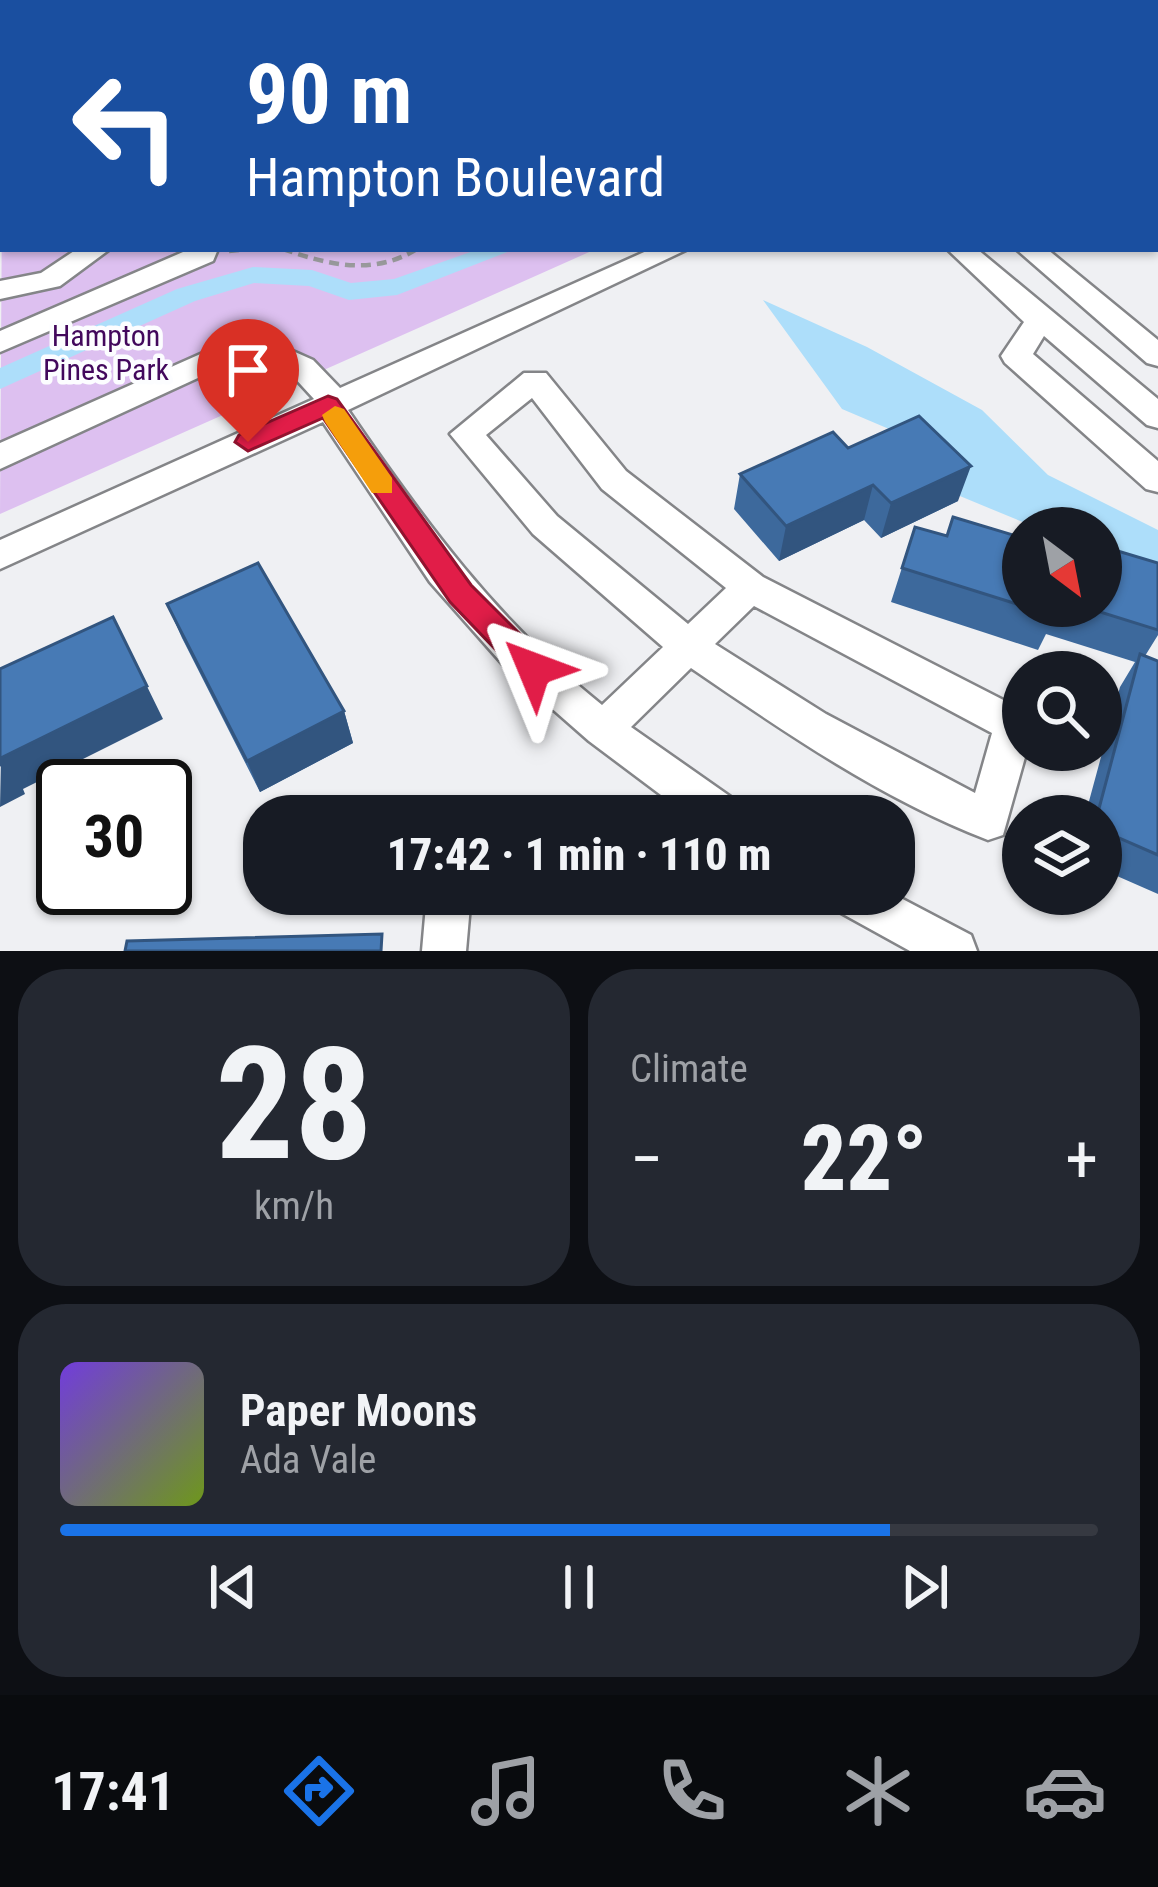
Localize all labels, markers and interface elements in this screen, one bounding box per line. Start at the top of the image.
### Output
text: 90 m [246,45,413,144]
icon: left [48,48,204,204]
text: Hampton Boulevard [246,146,665,209]
park label: Hampton Pines Park [43,318,170,387]
pin [197,319,299,442]
icon: arrive [215,337,281,403]
north arrow [1002,507,1122,627]
map controls [1002,507,1122,915]
position arrow [471,606,597,732]
button: search [1002,651,1122,771]
speed limit sign: 30 [36,759,192,915]
button: layers [1002,795,1122,915]
text: 17:42 · 1 min · 110 m [387,828,771,881]
text: 28 [215,1013,373,1196]
text: Climate [630,1046,748,1092]
text: 22° [801,1107,928,1212]
text: − [630,1121,663,1198]
text: + [1065,1121,1098,1198]
text: km/h [254,1183,334,1229]
text: Paper Moons [240,1384,477,1437]
text: Ada Vale [240,1437,376,1483]
icon: previous [200,1554,266,1620]
icon: pause [546,1554,612,1620]
icon: next [892,1554,958,1620]
icon: directions [277,1749,361,1833]
icon: music [464,1749,548,1833]
icon: phone [650,1749,734,1833]
icon: climate [836,1749,920,1833]
icon: car [1023,1749,1107,1833]
text: 17:41 [51,1760,175,1823]

